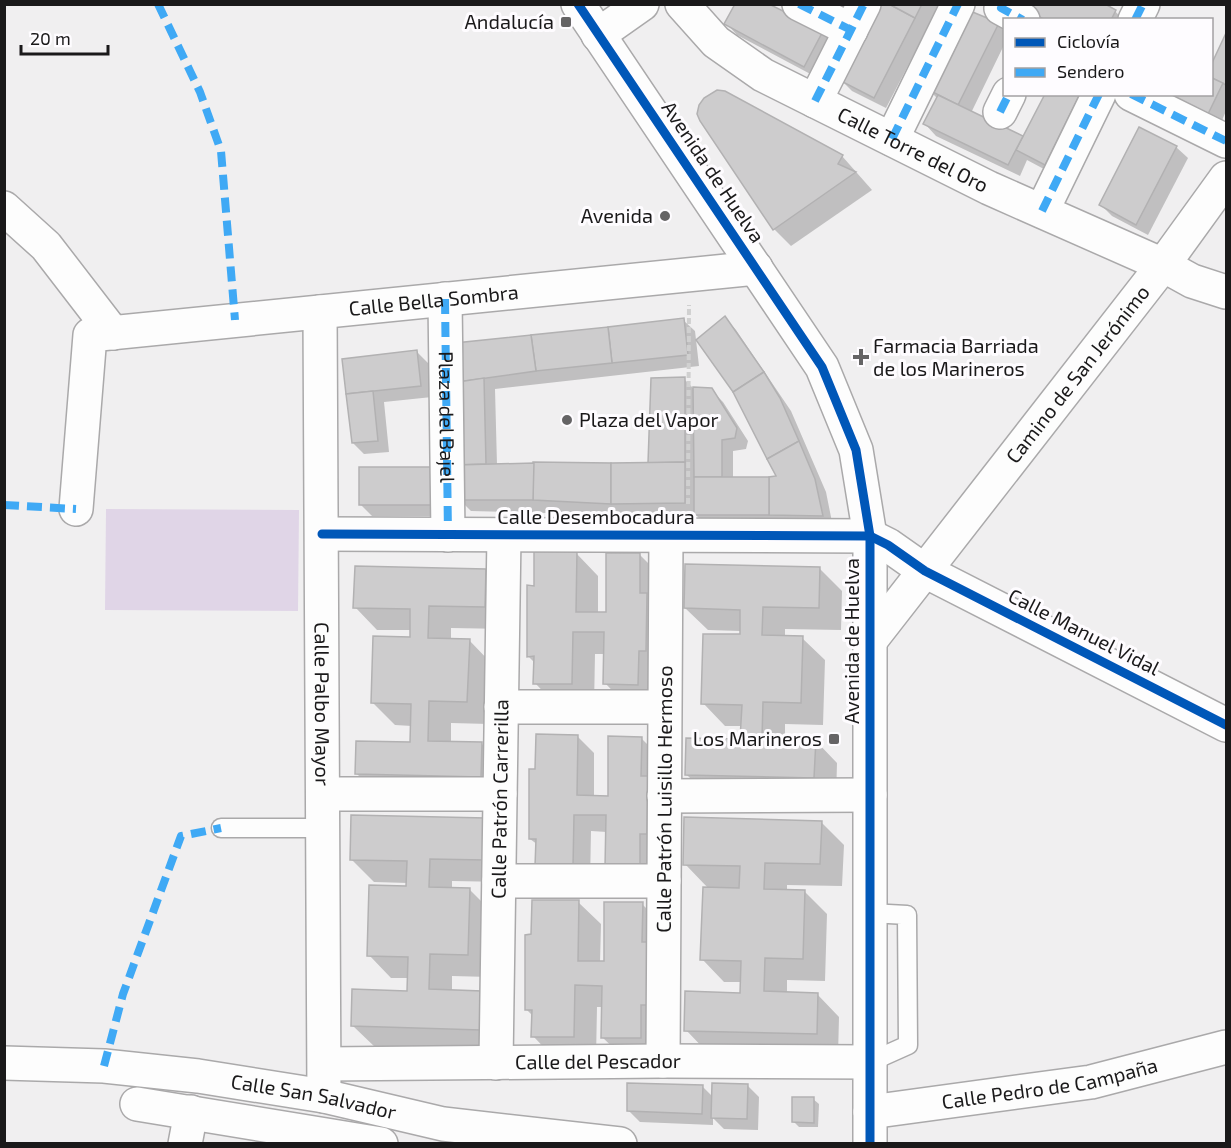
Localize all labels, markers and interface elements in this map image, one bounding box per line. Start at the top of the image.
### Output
place label: Andalucía [464,9,554,33]
marker: Andalucía [559,15,573,29]
scale bar [21,18,108,56]
legend [1003,18,1213,96]
text: 20 m [30,27,71,49]
text: Ciclovía [1057,30,1120,52]
text: Sendero [1057,60,1124,82]
street label: Avenida de Huelva [657,96,770,247]
street label: Calle Torre del Oro [834,101,993,197]
place label: Avenida [581,203,653,227]
marker: Avenida [658,209,672,223]
street label: Calle Bella Sombra [348,279,520,320]
street label: Camino de San Jerónimo [1000,280,1154,468]
place label: Farmacia Barriada de los Marineros [873,333,1039,380]
marker: Farmacia Barriada de los Marineros [854,350,868,364]
street label: Plaza del Bajel [435,351,460,483]
place label: Plaza del Vapor [579,407,719,431]
marker: Plaza del Vapor [560,413,574,427]
street label: Calle Desembocadura [497,504,695,528]
street label: Avenida de Huelva [839,558,863,724]
street label: Calle Manuel Vidal [1005,583,1164,680]
street label: Calle Palbo Mayor [311,622,335,786]
street label: Calle Patrón Luisillo Hermoso [651,665,676,933]
street label: Calle Patrón Carrerilla [485,699,513,899]
place label: Los Marineros [693,726,822,750]
marker: Los Marineros [827,732,841,746]
street label: Calle del Pescador [515,1048,681,1073]
street label: Calle Pedro de Campaña [940,1052,1160,1113]
street label: Calle San Salvador [229,1068,399,1124]

